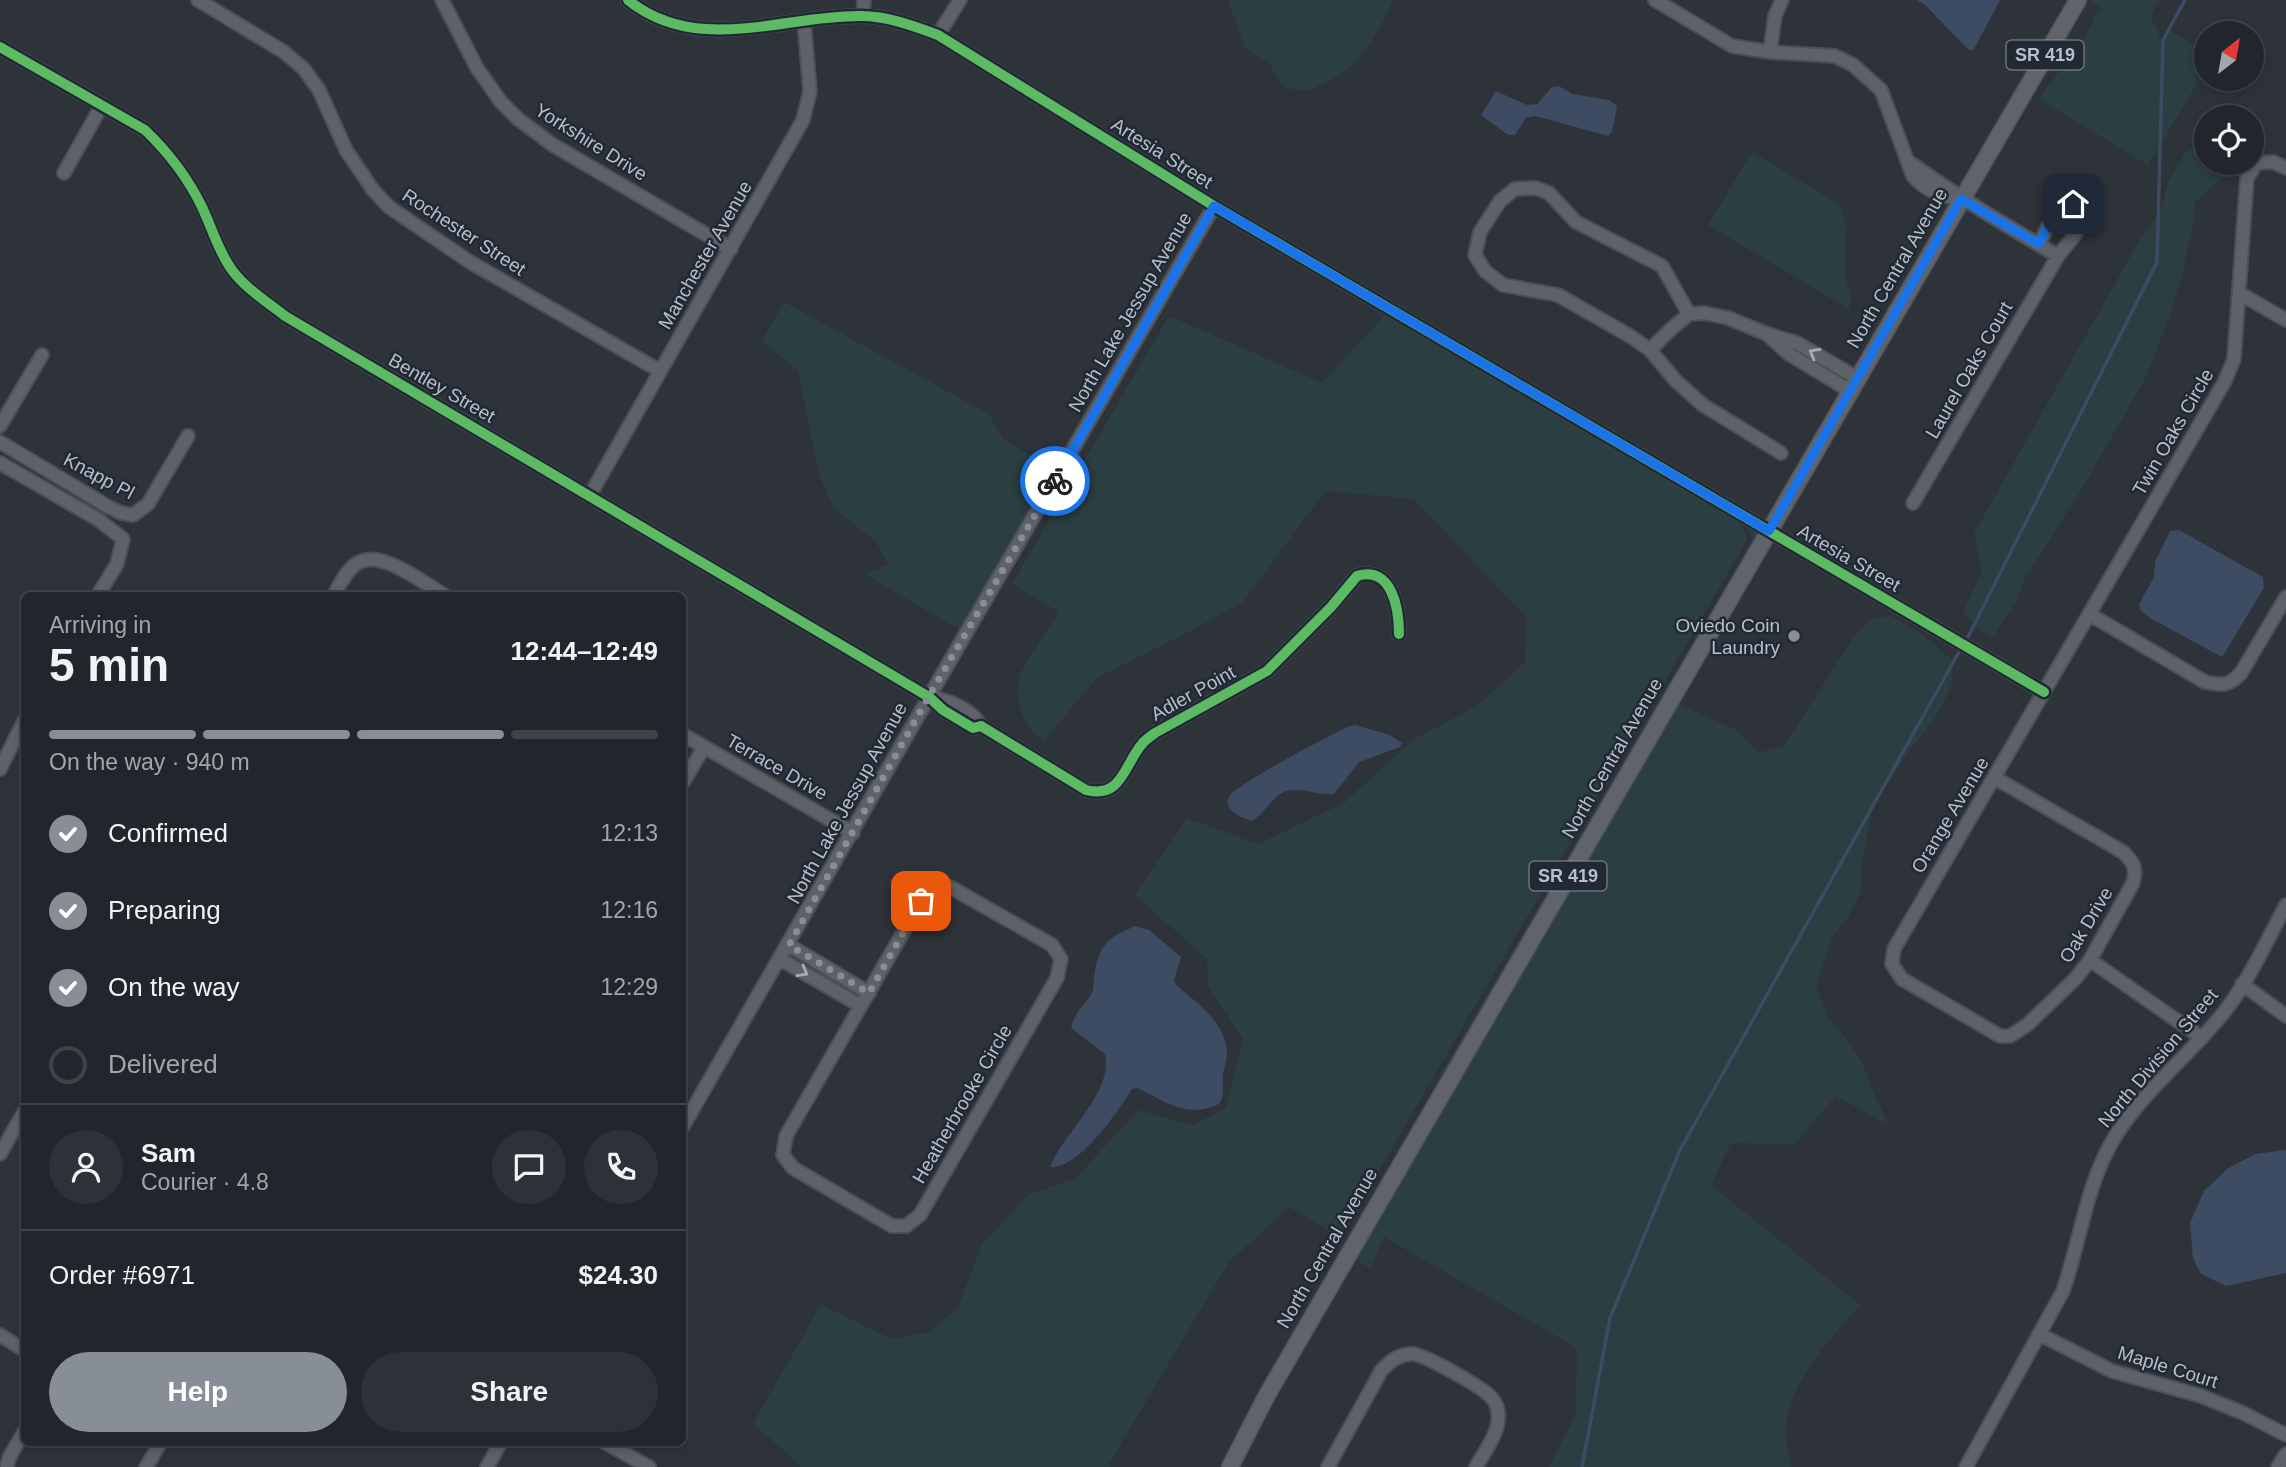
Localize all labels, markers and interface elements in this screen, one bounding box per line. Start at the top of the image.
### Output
north arrow [2194,21,2264,91]
map controls [2194,21,2264,175]
road number: SR 419 [2007,40,2084,70]
street label: Yorkshire Drive [531,99,651,185]
button: locate [2194,105,2264,175]
street label: Artesia Street [1108,114,1217,193]
pin [2043,174,2103,234]
street label: Manchester Avenue [654,177,756,333]
street label: Rochester Street [398,184,530,280]
street label: North Central Avenue [1843,184,1951,352]
icon: home [2054,185,2092,223]
street label: North Lake Jessup Avenue [1064,209,1196,415]
street label: Laurel Oaks Court [1921,297,2017,442]
one-way arrow [1808,348,1821,361]
street label: Bentley Street [385,349,500,427]
street label: Twin Oaks Circle [2128,365,2218,499]
courier [1020,446,1090,516]
street label: Knapp Pl [60,449,138,503]
icon: bike [1036,462,1074,500]
street label: Artesia Street [1794,520,1905,596]
text: Arriving in [49,612,151,638]
place label: Oviedo Coin Laundry [1675,615,1780,658]
marker: Oviedo Coin Laundry [1786,628,1802,644]
text: 12:44–12:49 [511,636,658,666]
text: 5 min [49,639,169,691]
street label: Adler Point [1147,661,1239,725]
street label: North Central Avenue [1558,674,1666,842]
street label: North Lake Jessup Avenue [783,699,911,907]
street label: Terrace Drive [723,730,831,804]
text: On the way · 940 m [49,749,250,775]
street label: Orange Avenue [1907,753,1993,877]
icon: check [49,815,87,853]
text: Confirmed [108,818,228,848]
text: 12:13 [600,820,658,846]
road number: SR 419 [1530,862,1606,890]
pin [891,871,951,931]
icon: bag [902,882,940,920]
street label: Oak Drive [2055,883,2117,967]
icon: check [49,892,87,930]
text: Preparing [108,895,221,925]
text: 12:16 [600,897,658,923]
one-way arrow [795,964,808,977]
icon: check [49,969,87,1007]
text: On the way [108,972,240,1002]
text: 12:29 [600,974,658,1000]
street label: North Division Street [2094,984,2223,1131]
street label: Heatherbrooke Circle [908,1021,1016,1187]
text: Delivered [108,1049,218,1079]
button: person [49,1130,123,1204]
button: chat [492,1130,566,1204]
button: phone [584,1130,658,1204]
text: Sam [141,1138,196,1168]
street label: North Central Avenue [1273,1164,1381,1332]
text: Courier · 4.8 [141,1169,269,1195]
text: Order #6971 [49,1260,195,1290]
text: $24.30 [578,1260,658,1290]
street label: Maple Court [2115,1342,2221,1392]
button: Help [49,1352,347,1432]
button: Share [361,1352,658,1432]

